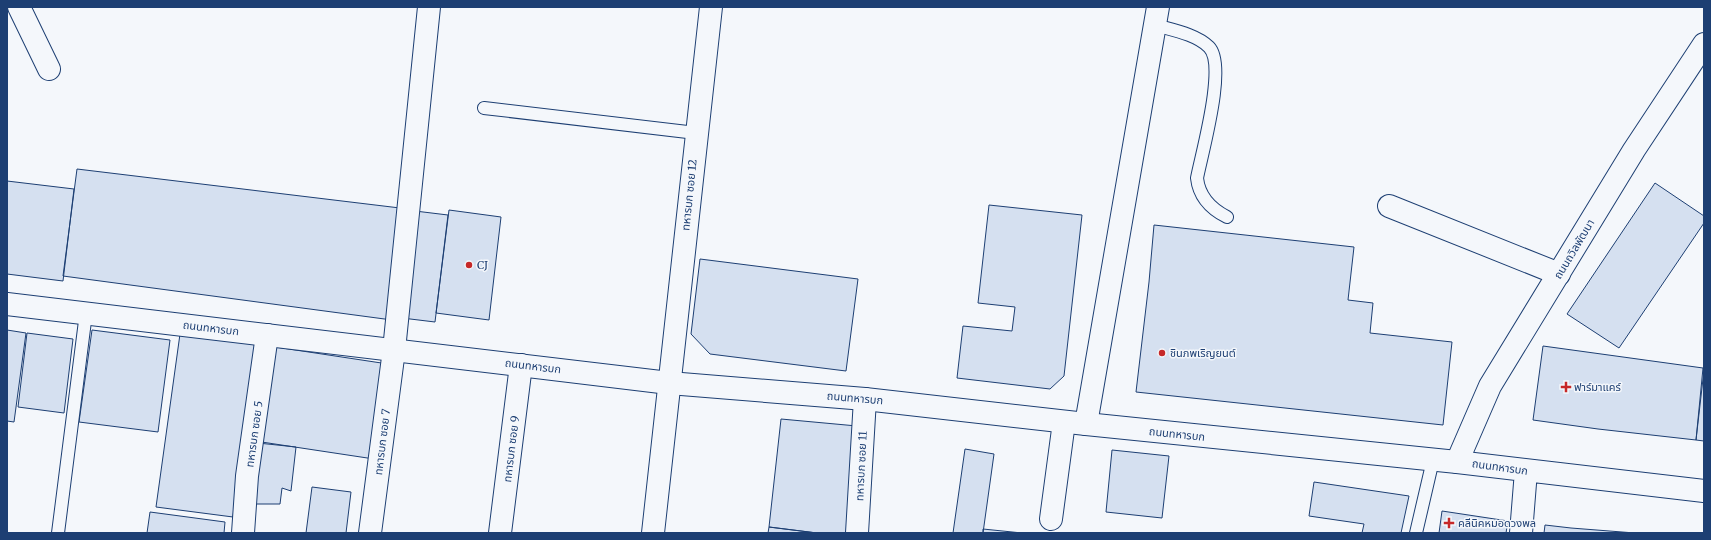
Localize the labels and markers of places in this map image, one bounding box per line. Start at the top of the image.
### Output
place label: CJ [477,258,488,272]
marker: CJ [464,260,474,270]
place label: ชินภพเริญยนต์ [1170,346,1236,360]
marker: ชินภพเริญยนต์ [1157,348,1167,358]
place label: ฟาร์มาแคร์ [1574,380,1621,394]
marker: ฟาร์มาแคร์ [1561,382,1571,392]
place label: คลีนิคหมอดวงพล [1458,516,1536,530]
marker: คลีนิคหมอดวงพล [1443,517,1455,529]

